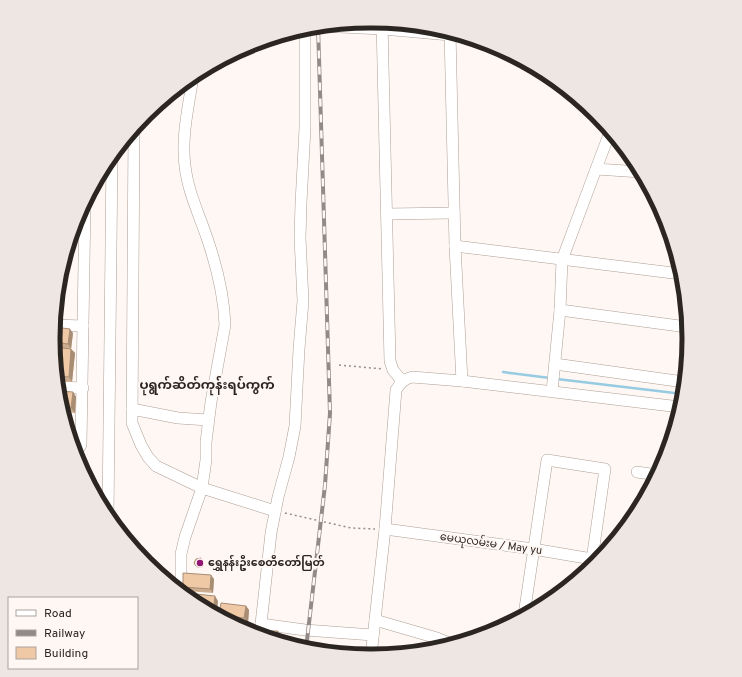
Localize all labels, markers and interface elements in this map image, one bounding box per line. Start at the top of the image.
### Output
district label: ပုရွက်ဆိတ်ကုန်းရပ်ကွက် [139,375,275,396]
street label: မေယုလမ်းမ / May yu [439,529,543,559]
place label: ရွှေနန်းဦးစေတီတော်မြတ် [208,555,325,572]
marker: ရွှေနန်းဦးစေတီတော်မြတ် [195,558,205,568]
legend [8,597,138,669]
text: Road [44,606,72,622]
text: Railway [44,626,85,642]
text: Building [44,646,88,662]

